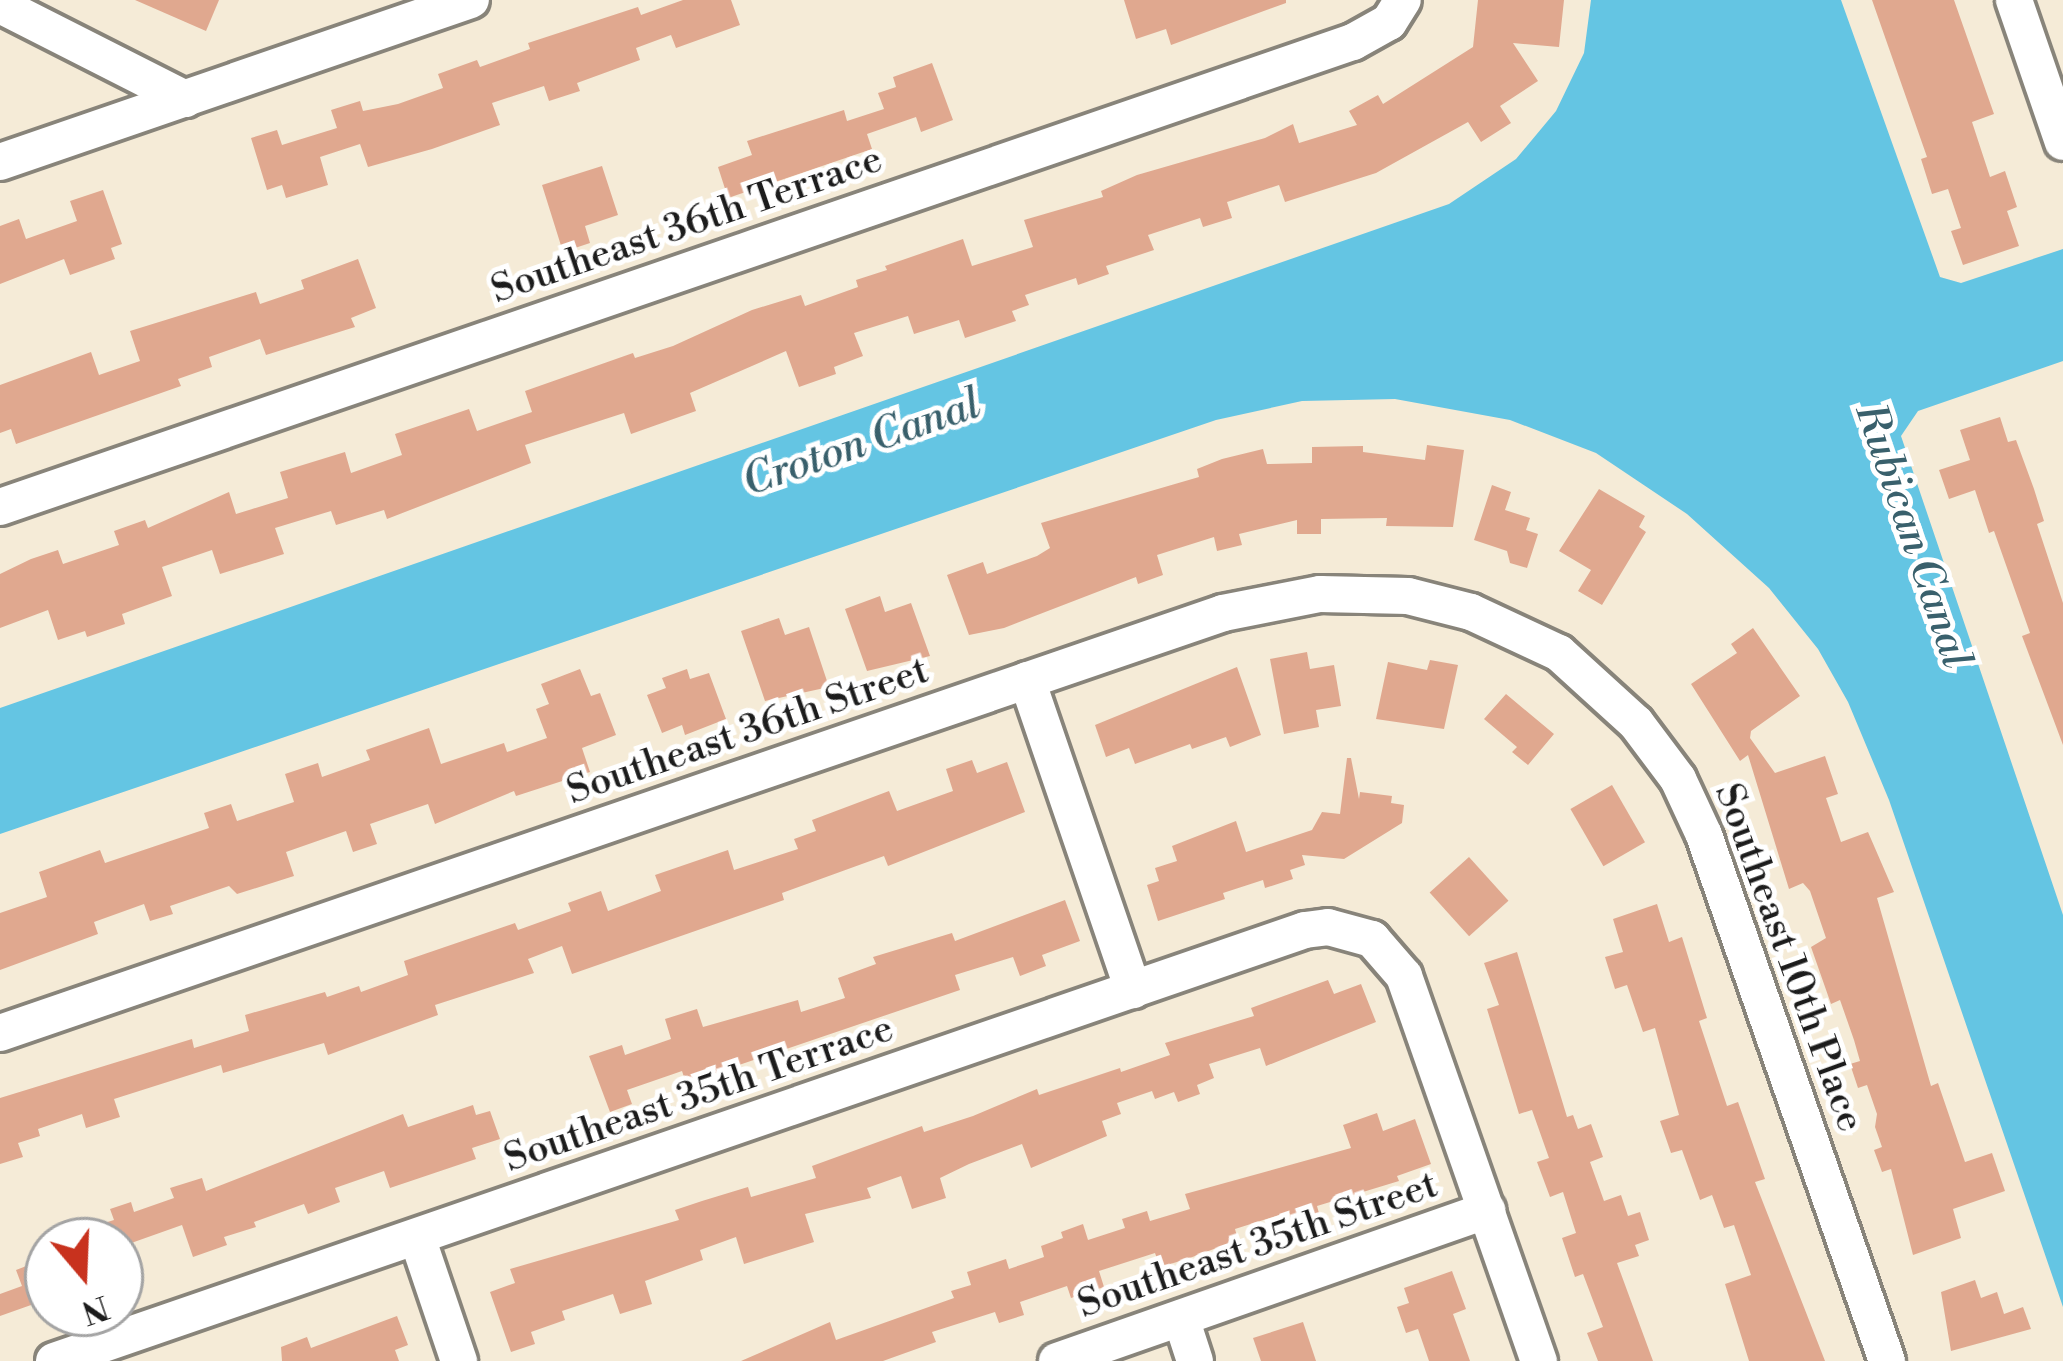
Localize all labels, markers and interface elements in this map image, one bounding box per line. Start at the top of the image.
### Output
street label: Southeast 36th Terrace [485,137,889,315]
water label: Croton Canal [736,380,988,508]
water label: Rubican Canal [1843,397,1981,675]
street label: Southeast 36th Street [561,648,935,816]
street label: Southeast 10th Place [1703,778,1873,1138]
street label: Southeast 35th Terrace [498,1006,900,1184]
street label: Southeast 35th Street [1072,1162,1444,1330]
north arrow [24,1217,144,1337]
text: N [76,1285,114,1332]

